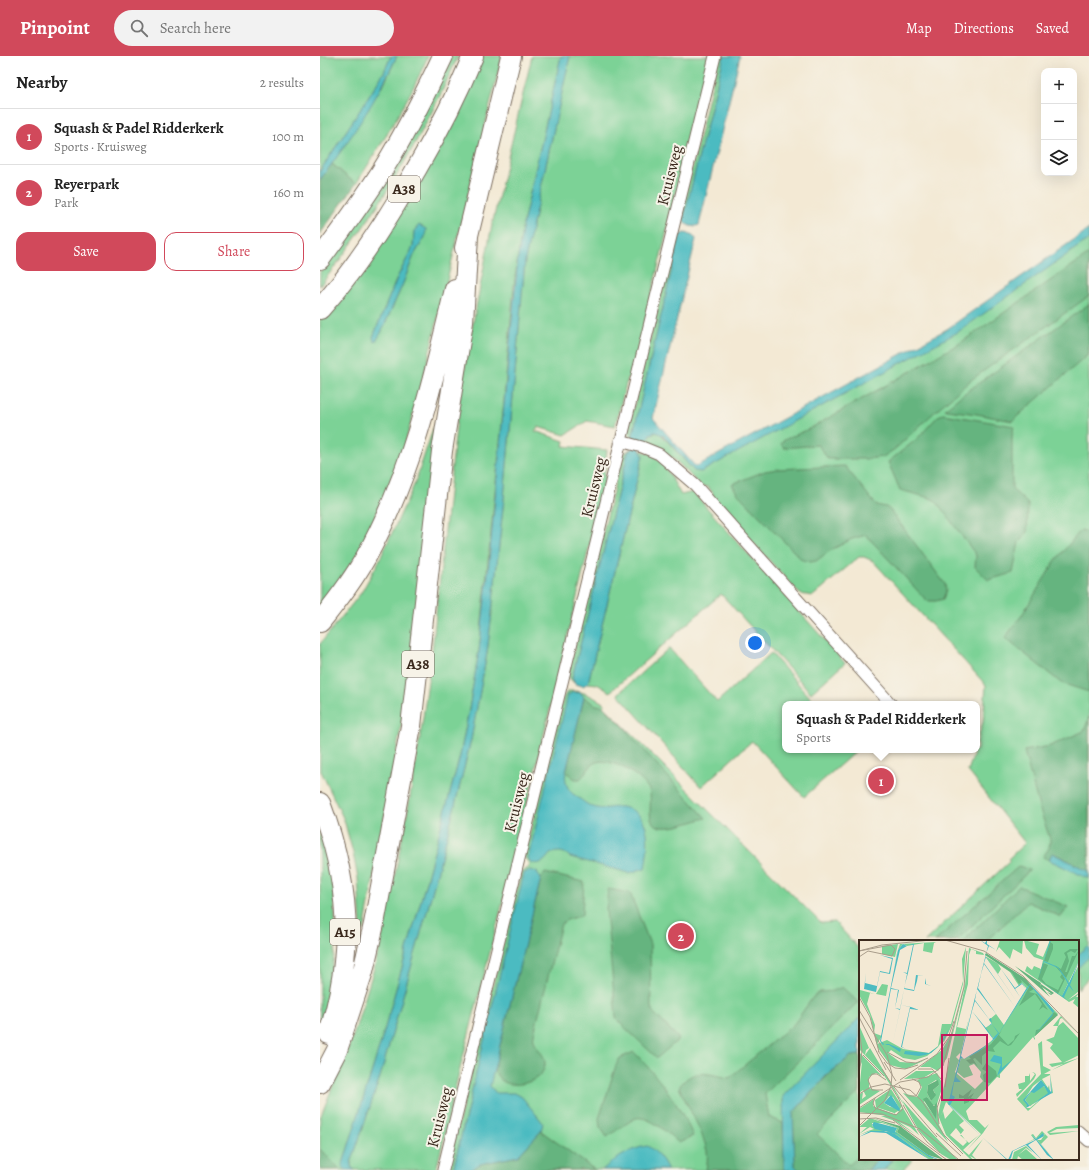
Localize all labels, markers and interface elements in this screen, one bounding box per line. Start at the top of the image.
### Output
search box [114,10,394,46]
text: Pinpoint [20,15,90,41]
icon: search [128,17,150,39]
text: Search here [160,18,231,38]
text: Map [906,19,932,38]
text: Directions [954,19,1014,38]
text: Saved [1036,19,1069,38]
map controls [1041,68,1077,176]
button: + [1041,68,1077,104]
text: Nearby [16,71,67,94]
text: 2 results [260,74,304,91]
button: − [1041,104,1077,140]
text: Squash & Padel Ridderkerk [54,118,224,138]
text: 1 [27,128,31,145]
text: 100 m [272,128,304,145]
text: Sports · Kruisweg [54,138,147,155]
button: layers [1041,140,1077,176]
street label: Kruisweg [652,143,688,208]
text: Reyerpark [54,174,119,194]
road number: A38 [388,176,420,202]
text: 2 [26,184,32,201]
text: 160 m [273,184,304,201]
text: Park [54,194,78,211]
button: Save [16,232,156,271]
button: Share [164,232,304,271]
street label: Kruisweg [576,455,612,520]
your location [745,633,765,653]
road number: A38 [402,651,434,677]
popup [782,701,980,753]
text: Squash & Padel Ridderkerk [796,709,966,729]
text: Sports [796,729,831,746]
pin: 1 [868,766,894,796]
street label: Kruisweg [499,770,535,835]
road number: A15 [330,919,360,945]
pin: 2 [668,921,694,951]
inset map [859,940,1079,1160]
street label: Kruisweg [422,1085,458,1150]

